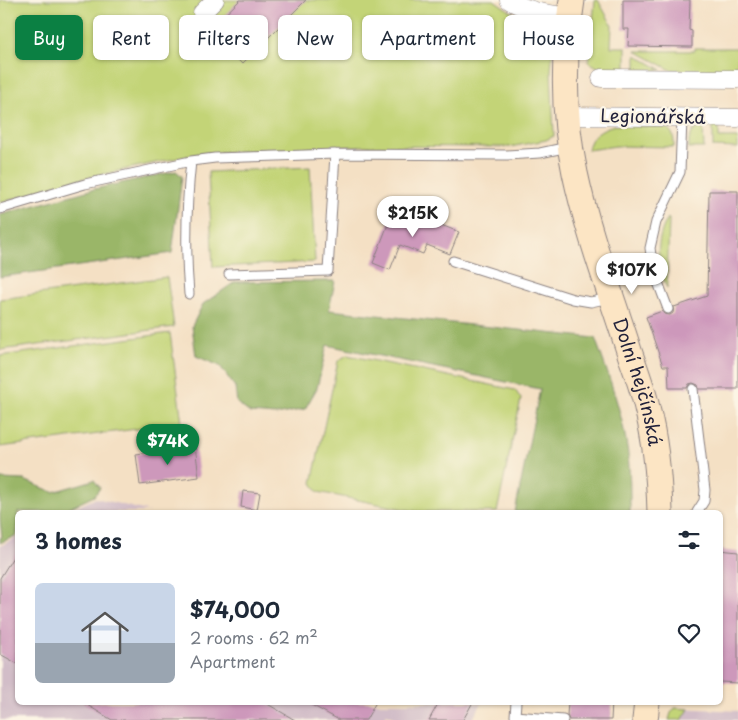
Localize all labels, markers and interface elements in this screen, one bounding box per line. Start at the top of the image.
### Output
chip: Buy [15,15,83,60]
chip: Rent [93,15,169,60]
chip: Filters [179,15,268,60]
chip: New [278,15,352,60]
chip: Apartment [362,15,494,60]
chip: House [504,15,593,60]
street label: Legionářská [600,101,707,130]
pin: $215K [378,196,448,238]
text: $215K [388,200,438,224]
pin: $107K [597,252,667,295]
text: $107K [607,257,657,281]
street label: Dolní hejčínská [607,314,670,448]
pin: $74K [138,424,198,466]
text: $74K [147,428,189,452]
text: 3 homes [35,524,122,556]
icon: filters [675,526,703,554]
text: $74,000 [190,593,280,625]
icon: home [75,603,135,663]
icon: heart [675,619,703,647]
text: 2 rooms · 62 m² [190,625,318,649]
text: Apartment [190,649,275,673]

